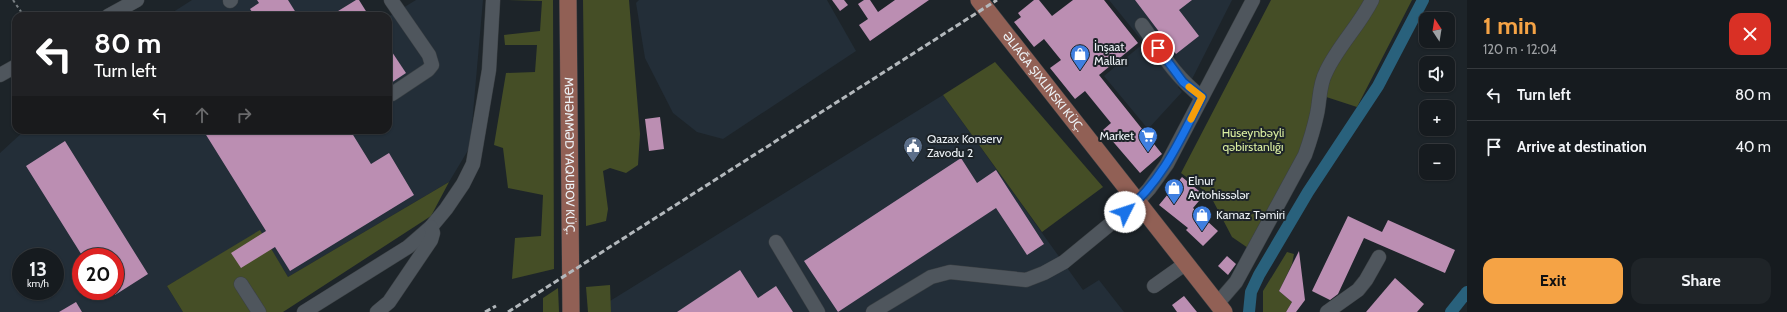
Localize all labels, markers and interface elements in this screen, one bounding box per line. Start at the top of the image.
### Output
text: 1 min [1483,11,1537,40]
north arrow [1419,12,1455,48]
map controls [1419,12,1455,180]
button: close [1729,13,1771,55]
text: 80 m [94,26,161,60]
icon: left [28,28,80,80]
street label: ƏLIAĞA ŞIXLINSKI KÜÇ. [1000,29,1087,134]
pin [1141,31,1175,65]
icon: arrive [1147,37,1169,59]
place label: İnşaat Malları [1094,39,1127,68]
text: 120 m · 12:04 [1483,41,1557,57]
shop icon: İnşaat Malları [1069,43,1091,71]
button: sound [1419,56,1455,92]
text: Turn left [94,60,157,82]
street label: MƏHƏMMƏD YAQUBOV KÜÇ. [562,77,578,235]
icon: left [1483,84,1505,106]
text: Turn left [1517,86,1571,104]
text: 80 m [1735,86,1771,104]
button: + [1419,100,1455,136]
icon: left [149,104,171,126]
icon: ahead [191,104,213,126]
icon: right [233,104,255,126]
supermarket icon: Market [1137,125,1159,153]
park label: Hüseynbəyli qəbirstanlığı [1222,125,1284,154]
place label: Market [1099,128,1134,143]
place label: Qazax Konserv Zavodu 2 [927,131,1002,160]
public building icon: Qazax Konserv Zavodu 2 [902,135,924,163]
icon: arrive [1483,136,1505,158]
text: Arrive at destination [1517,138,1647,156]
text: 40 m [1735,138,1771,156]
button: − [1419,144,1455,180]
place label: Elnur Avtohissələr [1188,173,1250,202]
shop icon: Elnur Avtohissələr [1163,177,1185,205]
position arrow [1104,191,1146,233]
shop icon: Kamaz Təmiri [1191,204,1213,232]
place label: Kamaz Təmiri [1216,207,1285,222]
speed limit sign: 20 [72,248,124,300]
text: 13 [29,257,47,281]
button: Exit [1483,258,1623,304]
button: Share [1631,258,1771,304]
text: km/h [27,277,49,290]

